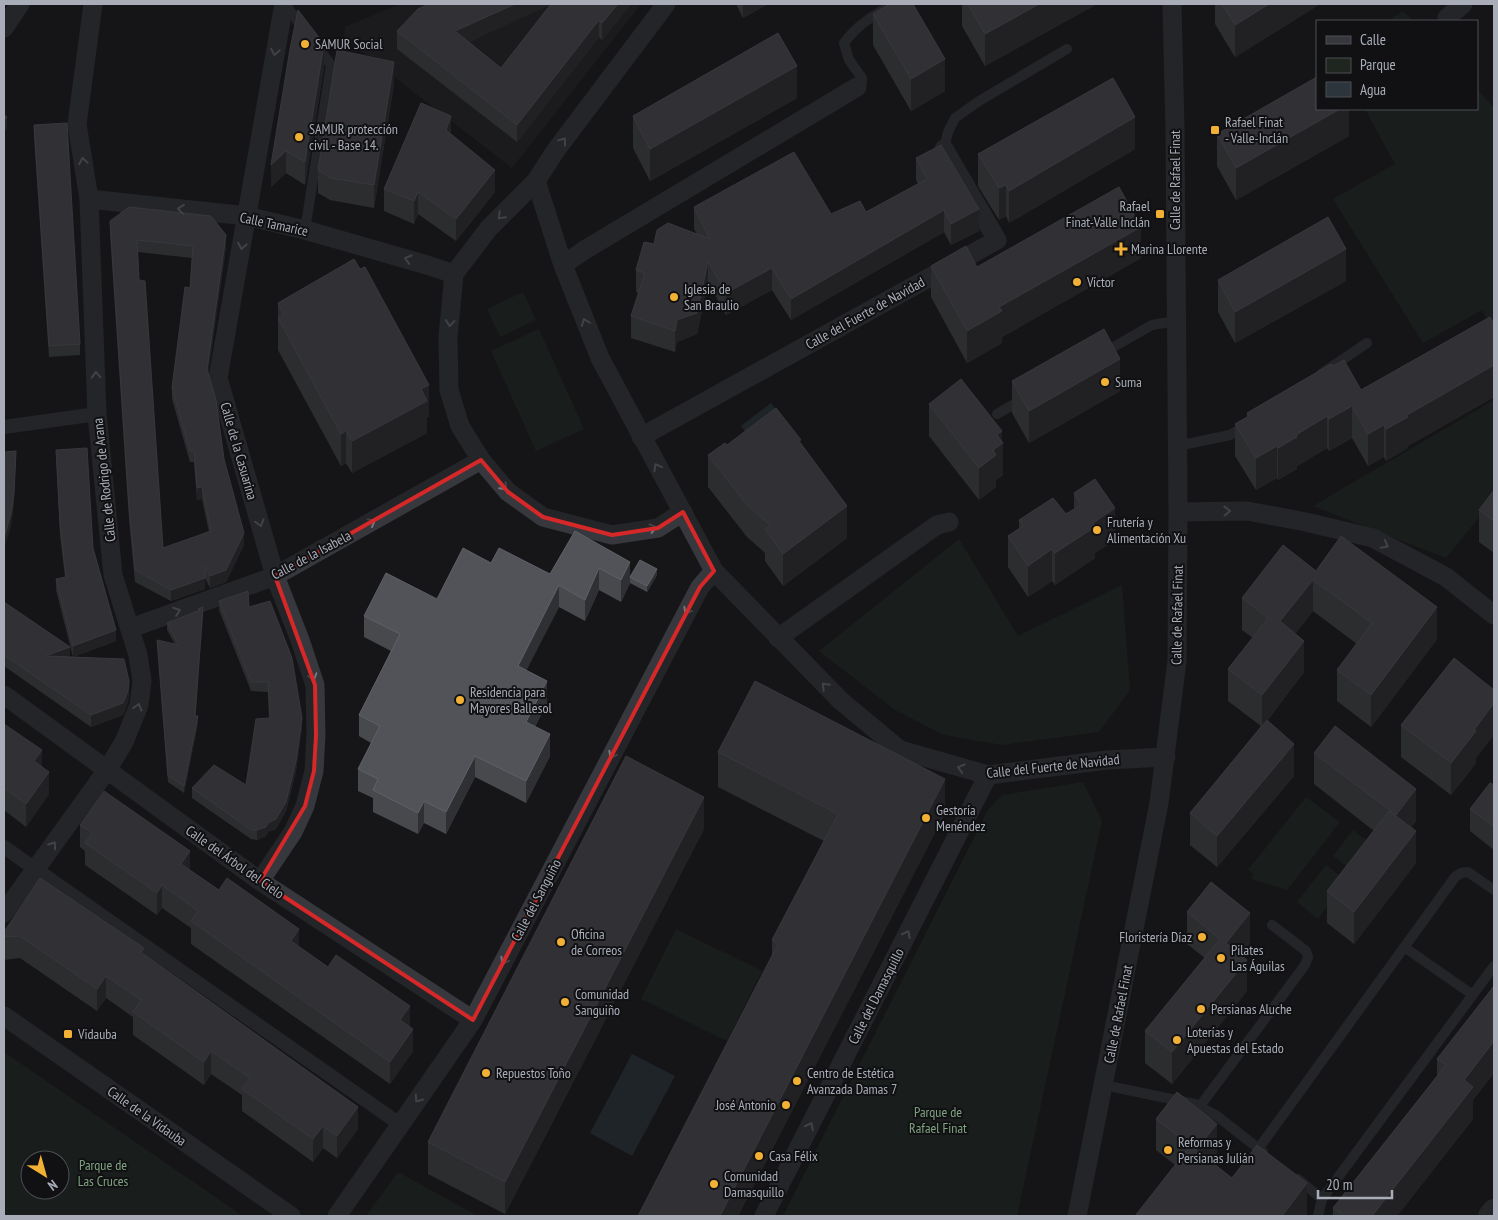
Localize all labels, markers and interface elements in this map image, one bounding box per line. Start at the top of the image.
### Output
legend [1316,20,1478,110]
text: Calle [1360,30,1386,49]
place label: SAMUR Social [315,35,383,53]
marker: SAMUR Social [299,38,311,50]
one-way arrow [270,47,280,56]
text: Parque [1360,55,1396,74]
text: Agua [1360,80,1386,99]
place label: Rafael Finat - Valle-Inclán [1225,113,1288,147]
place label: SAMUR protección civil - Base 14. [309,120,398,154]
marker: Rafael Finat - Valle-Inclán [1209,124,1221,136]
street label: Calle de Rafael Finat [1166,130,1184,230]
marker: SAMUR protección civil - Base 14. [293,131,305,143]
one-way arrow [557,137,566,147]
one-way arrow [78,157,88,165]
place label: Rafael Finat-Valle Inclán [1066,197,1151,231]
one-way arrow [177,204,185,215]
street label: Calle Tamarice [238,208,310,240]
marker: Rafael Finat-Valle Inclán [1154,208,1166,220]
one-way arrow [498,210,507,219]
place label: Marina Llorente [1131,240,1208,258]
one-way arrow [237,242,247,251]
marker: Marina Llorente [1115,243,1127,255]
one-way arrow [403,254,412,265]
street label: Calle del Fuerte de Navidad [802,273,928,353]
place label: Víctor [1086,273,1115,291]
marker: Víctor [1071,276,1083,288]
place label: Iglesia de San Braulio [684,280,739,314]
marker: Iglesia de San Braulio [668,291,680,303]
one-way arrow [581,318,591,326]
one-way arrow [444,319,455,327]
one-way arrow [90,371,101,379]
place label: Suma [1115,373,1142,391]
marker: Suma [1099,376,1111,388]
street label: Calle de la Casuarina [216,400,262,502]
street label: Calle de Rodrigo de Arana [89,417,119,543]
one-way arrow [654,463,664,472]
one-way arrow [498,481,507,490]
one-way arrow [1223,506,1231,517]
place label: Frutería y Alimentación Xu [1107,513,1186,547]
one-way arrow [254,519,264,527]
one-way arrow [366,519,375,529]
one-way arrow [649,523,657,534]
marker: Frutería y Alimentación Xu [1091,524,1103,536]
street label: Calle de la Isabela [268,526,354,584]
one-way arrow [1379,539,1388,549]
street label: Calle de Rafael Finat [1167,565,1187,665]
one-way arrow [683,606,693,615]
one-way arrow [172,607,181,617]
one-way arrow [307,672,317,680]
place label: Residencia para Mayores Ballesol [470,683,552,717]
one-way arrow [822,683,831,692]
marker: Residencia para Mayores Ballesol [454,694,466,706]
one-way arrow [132,704,142,712]
one-way arrow [608,750,618,759]
street label: Calle del Fuerte de Navidad [986,750,1120,782]
one-way arrow [958,763,966,773]
place label: Gestoría Menéndez [936,801,986,835]
marker: Gestoría Menéndez [920,812,932,824]
street label: Calle del Árbol del Cielo [182,821,288,903]
one-way arrow [47,841,56,851]
street label: Calle del Sanguiño [507,856,565,944]
place label: Oficina de Correos [571,925,622,959]
place label: Floristería Díaz [1119,928,1192,946]
one-way arrow [901,930,911,939]
marker: Floristería Díaz [1196,931,1208,943]
marker: Oficina de Correos [555,936,567,948]
place label: Pilates Las Águilas [1231,941,1285,975]
street label: Calle del Damasquillo [844,945,908,1047]
marker: Pilates Las Águilas [1215,952,1227,964]
one-way arrow [500,956,510,965]
street label: Calle de Rafael Finat [1100,963,1136,1065]
place label: Comunidad Sanguiño [575,985,629,1019]
marker: Comunidad Sanguiño [559,996,571,1008]
place label: Persianas Aluche [1211,1000,1292,1018]
marker: Persianas Aluche [1195,1003,1207,1015]
place label: Loterías y Apuestas del Estado [1187,1023,1284,1057]
place label: Vidauba [77,1025,117,1043]
marker: Vidauba [62,1028,74,1040]
marker: Loterías y Apuestas del Estado [1171,1034,1183,1046]
place label: Repuestos Toño [496,1064,571,1082]
place label: Centro de Estética Avanzada Damas 7 [807,1064,897,1098]
marker: Repuestos Toño [480,1067,492,1079]
marker: Centro de Estética Avanzada Damas 7 [791,1075,803,1087]
street label: Calle de la Vidauba [104,1082,190,1150]
one-way arrow [415,1093,424,1103]
place label: José Antonio [715,1096,776,1114]
marker: José Antonio [780,1099,792,1111]
park label: Parque de Rafael Finat [909,1103,967,1137]
one-way arrow [803,1122,814,1131]
place label: Reformas y Persianas Julián [1178,1133,1254,1167]
marker: Reformas y Persianas Julián [1162,1144,1174,1156]
place label: Casa Félix [769,1147,818,1165]
north arrow [20,1150,70,1200]
marker: Casa Félix [753,1150,765,1162]
park label: Parque de Las Cruces [78,1156,128,1190]
place label: Comunidad Damasquillo [724,1167,784,1201]
scale bar [1318,1168,1392,1200]
text: 20 m [1326,1175,1352,1194]
text: N [44,1176,61,1195]
marker: Comunidad Damasquillo [708,1178,720,1190]

